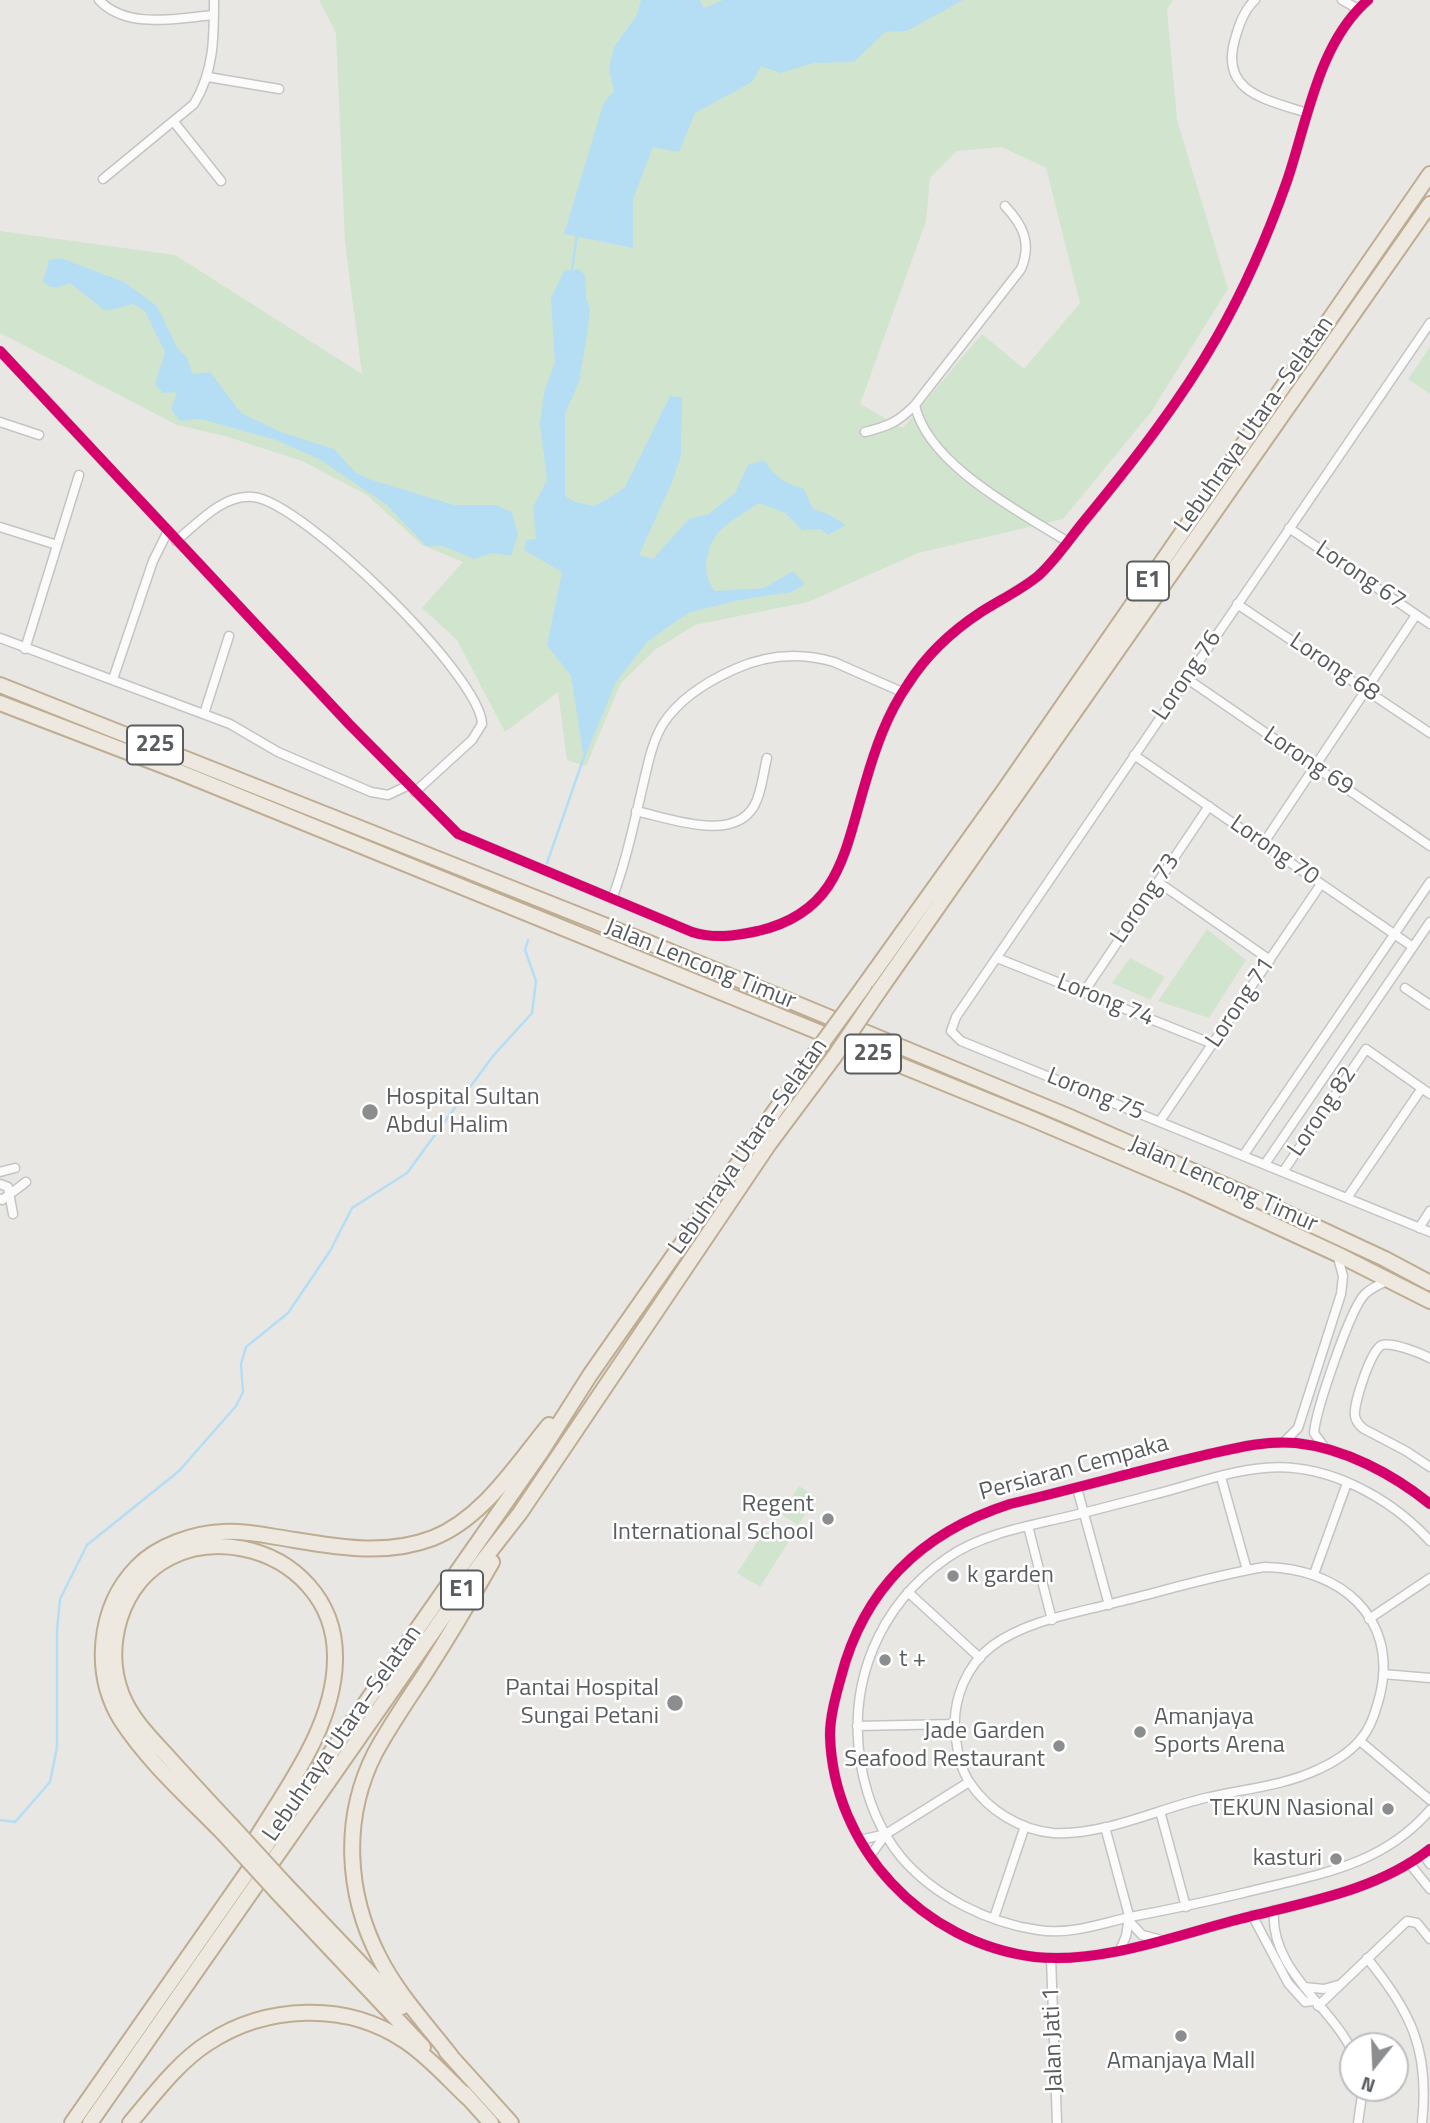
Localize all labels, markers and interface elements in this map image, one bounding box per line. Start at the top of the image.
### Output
street label: Lebuhraya Utara–Selatan [1169,311,1341,539]
street label: Lorong 67 [1310,535,1410,617]
road number: E1 [1127,562,1169,600]
street label: Lorong 76 [1147,626,1229,726]
street label: Lorong 68 [1284,627,1384,709]
street label: Lorong 69 [1258,721,1358,803]
road number: 225 [127,726,183,764]
street label: Lorong 70 [1224,810,1324,892]
street label: Lorong 73 [1105,849,1187,949]
street label: Jalan Lencong Timur [600,914,800,1016]
street label: Lorong 71 [1200,953,1282,1053]
street label: Lorong 74 [1052,969,1158,1033]
street label: Lebuhraya Utara–Selatan [663,1033,835,1261]
road number: 225 [845,1035,901,1074]
street label: Lorong 82 [1282,1062,1364,1162]
street label: Lorong 75 [1042,1063,1148,1127]
place label: Hospital Sultan Abdul Halim [386,1084,540,1140]
marker: Hospital Sultan Abdul Halim [360,1102,380,1122]
street label: Jalan Lencong Timur [1124,1130,1322,1240]
street label: Persiaran Cempaka [976,1430,1172,1508]
place label: Regent International School [612,1491,814,1547]
marker: Regent International School [820,1511,836,1527]
place label: k garden [967,1562,1054,1590]
marker: k garden [945,1568,961,1584]
road number: E1 [441,1570,483,1610]
street label: Lebuhraya Utara–Selatan [257,1620,429,1848]
place label: t + [899,1646,926,1674]
marker: t + [877,1652,893,1668]
place label: Pantai Hospital Sungai Petani [505,1675,659,1731]
marker: Pantai Hospital Sungai Petani [665,1693,685,1713]
place label: Amanjaya Sports Arena [1154,1704,1285,1760]
place label: Jade Garden Seafood Restaurant [844,1718,1045,1774]
marker: Amanjaya Sports Arena [1132,1724,1148,1740]
marker: Jade Garden Seafood Restaurant [1051,1738,1067,1754]
place label: TEKUN Nasional [1210,1795,1374,1823]
marker: TEKUN Nasional [1380,1801,1396,1817]
place label: kasturi [1253,1845,1322,1873]
marker: kasturi [1328,1851,1344,1867]
street label: Jalan Jati 1 [1038,1987,1070,2093]
marker: Amanjaya Mall [1173,2028,1189,2044]
north arrow [1339,2032,1409,2102]
place label: Amanjaya Mall [1107,2048,1255,2076]
text: N [1357,2070,1379,2101]

